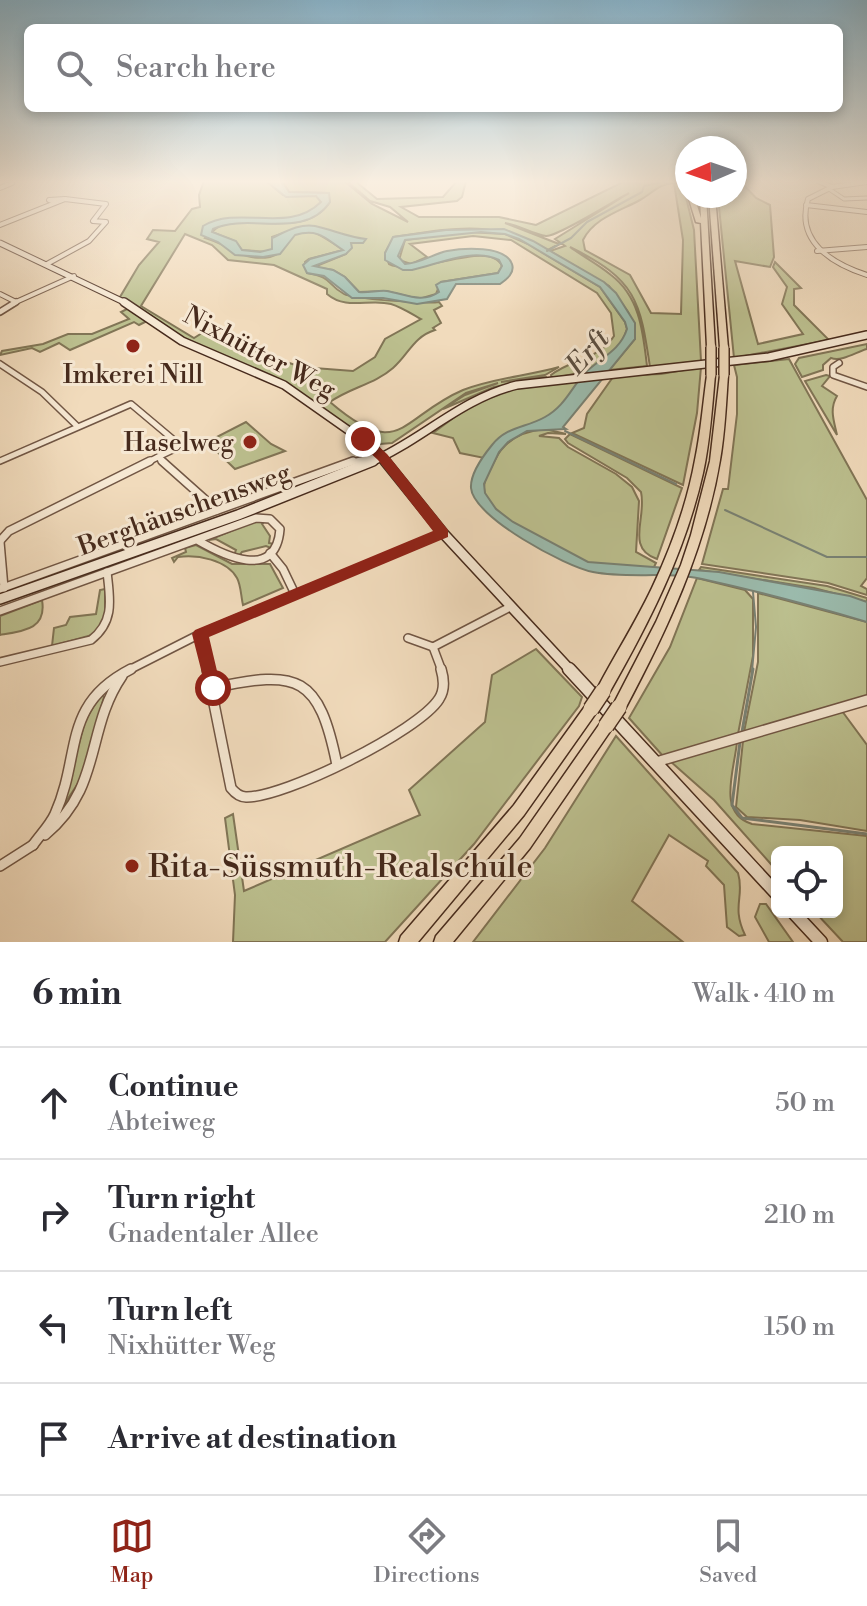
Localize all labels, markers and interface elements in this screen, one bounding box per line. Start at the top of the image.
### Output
search box [24,24,843,112]
icon: search [52,46,96,90]
text: Search here [116,49,276,87]
north arrow [675,136,747,208]
street label: Nixhütter Weg [178,299,342,407]
water label: Erft [557,321,618,383]
marker: Imkerei Nill [124,337,142,355]
place label: Imkerei Nill [63,359,204,391]
route end [345,421,381,457]
place label: Haselweg [123,427,235,459]
marker: Haselweg [241,433,259,451]
street label: Berghäuschensweg [73,456,296,564]
route start [195,670,231,706]
map controls [771,846,843,918]
button: locate [771,846,843,918]
place label: Rita-Süssmuth-Realschule [148,847,533,887]
marker: Rita-Süssmuth-Realschule [123,857,141,875]
text: 6 min [32,973,122,1015]
text: Walk · 410 m [692,978,835,1010]
text: Continue [108,1068,239,1106]
icon: ahead [32,1081,76,1125]
text: 50 m [775,1087,835,1119]
text: Abteiweg [108,1106,215,1138]
text: Turn right [108,1180,255,1218]
icon: right [32,1193,76,1237]
text: 210 m [764,1199,835,1231]
text: Gnadentaler Allee [108,1218,319,1250]
text: Turn left [108,1292,232,1330]
icon: left [32,1305,76,1349]
text: 150 m [764,1311,835,1343]
text: Nixhütter Weg [108,1330,276,1362]
icon: arrive [32,1417,76,1461]
text: Arrive at destination [108,1420,397,1458]
tab: Map [110,1514,154,1589]
tab: Directions [374,1514,480,1589]
tab: Saved [699,1514,757,1589]

